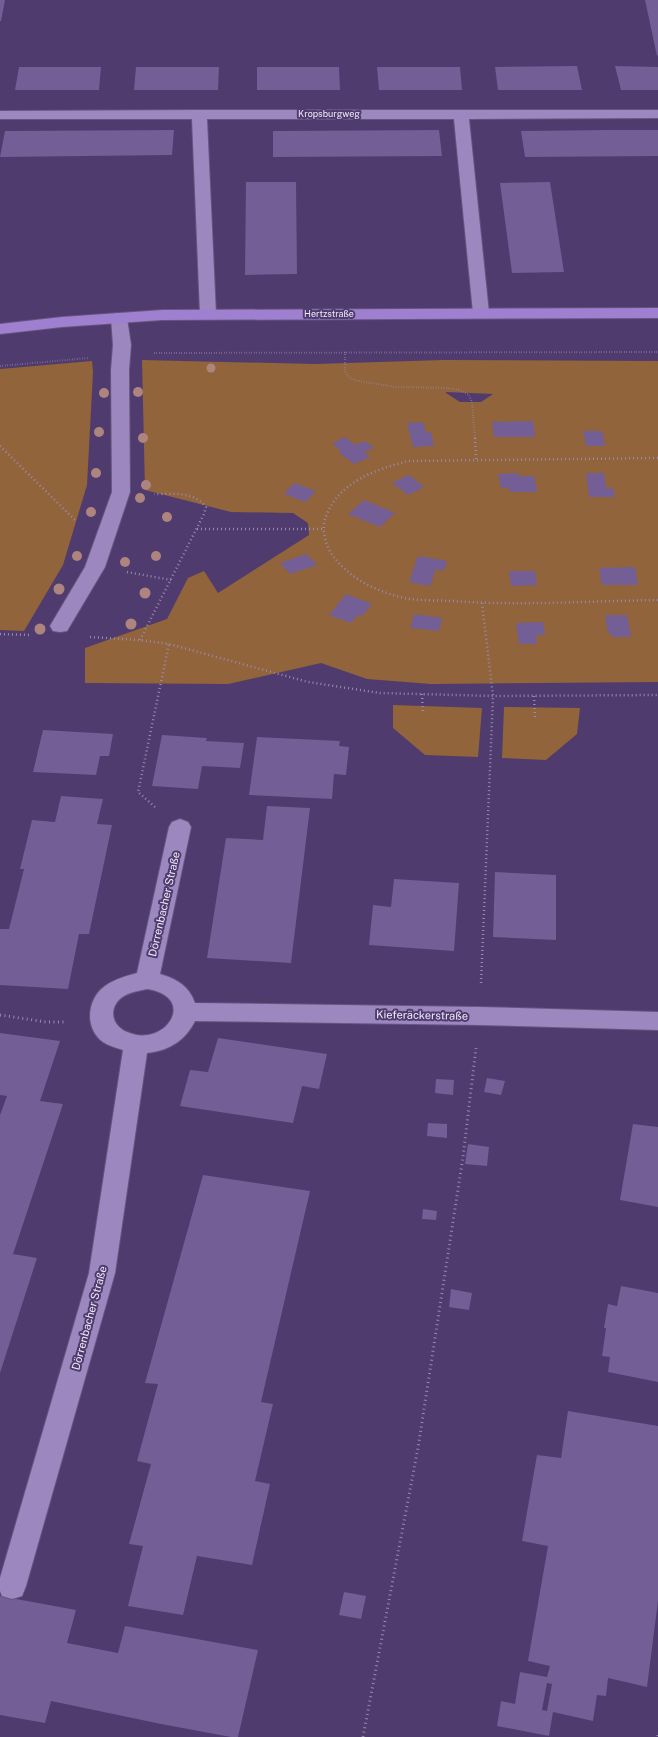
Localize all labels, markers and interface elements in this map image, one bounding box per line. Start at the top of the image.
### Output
street label: Kropsburgweg [298,108,360,119]
street label: Hertzstraße [304,308,354,319]
street label: Dörrenbacher Straße [146,850,182,958]
street label: Kieferäckerstraße [376,1008,468,1022]
street label: Dörrenbacher Straße [69,1265,109,1371]

